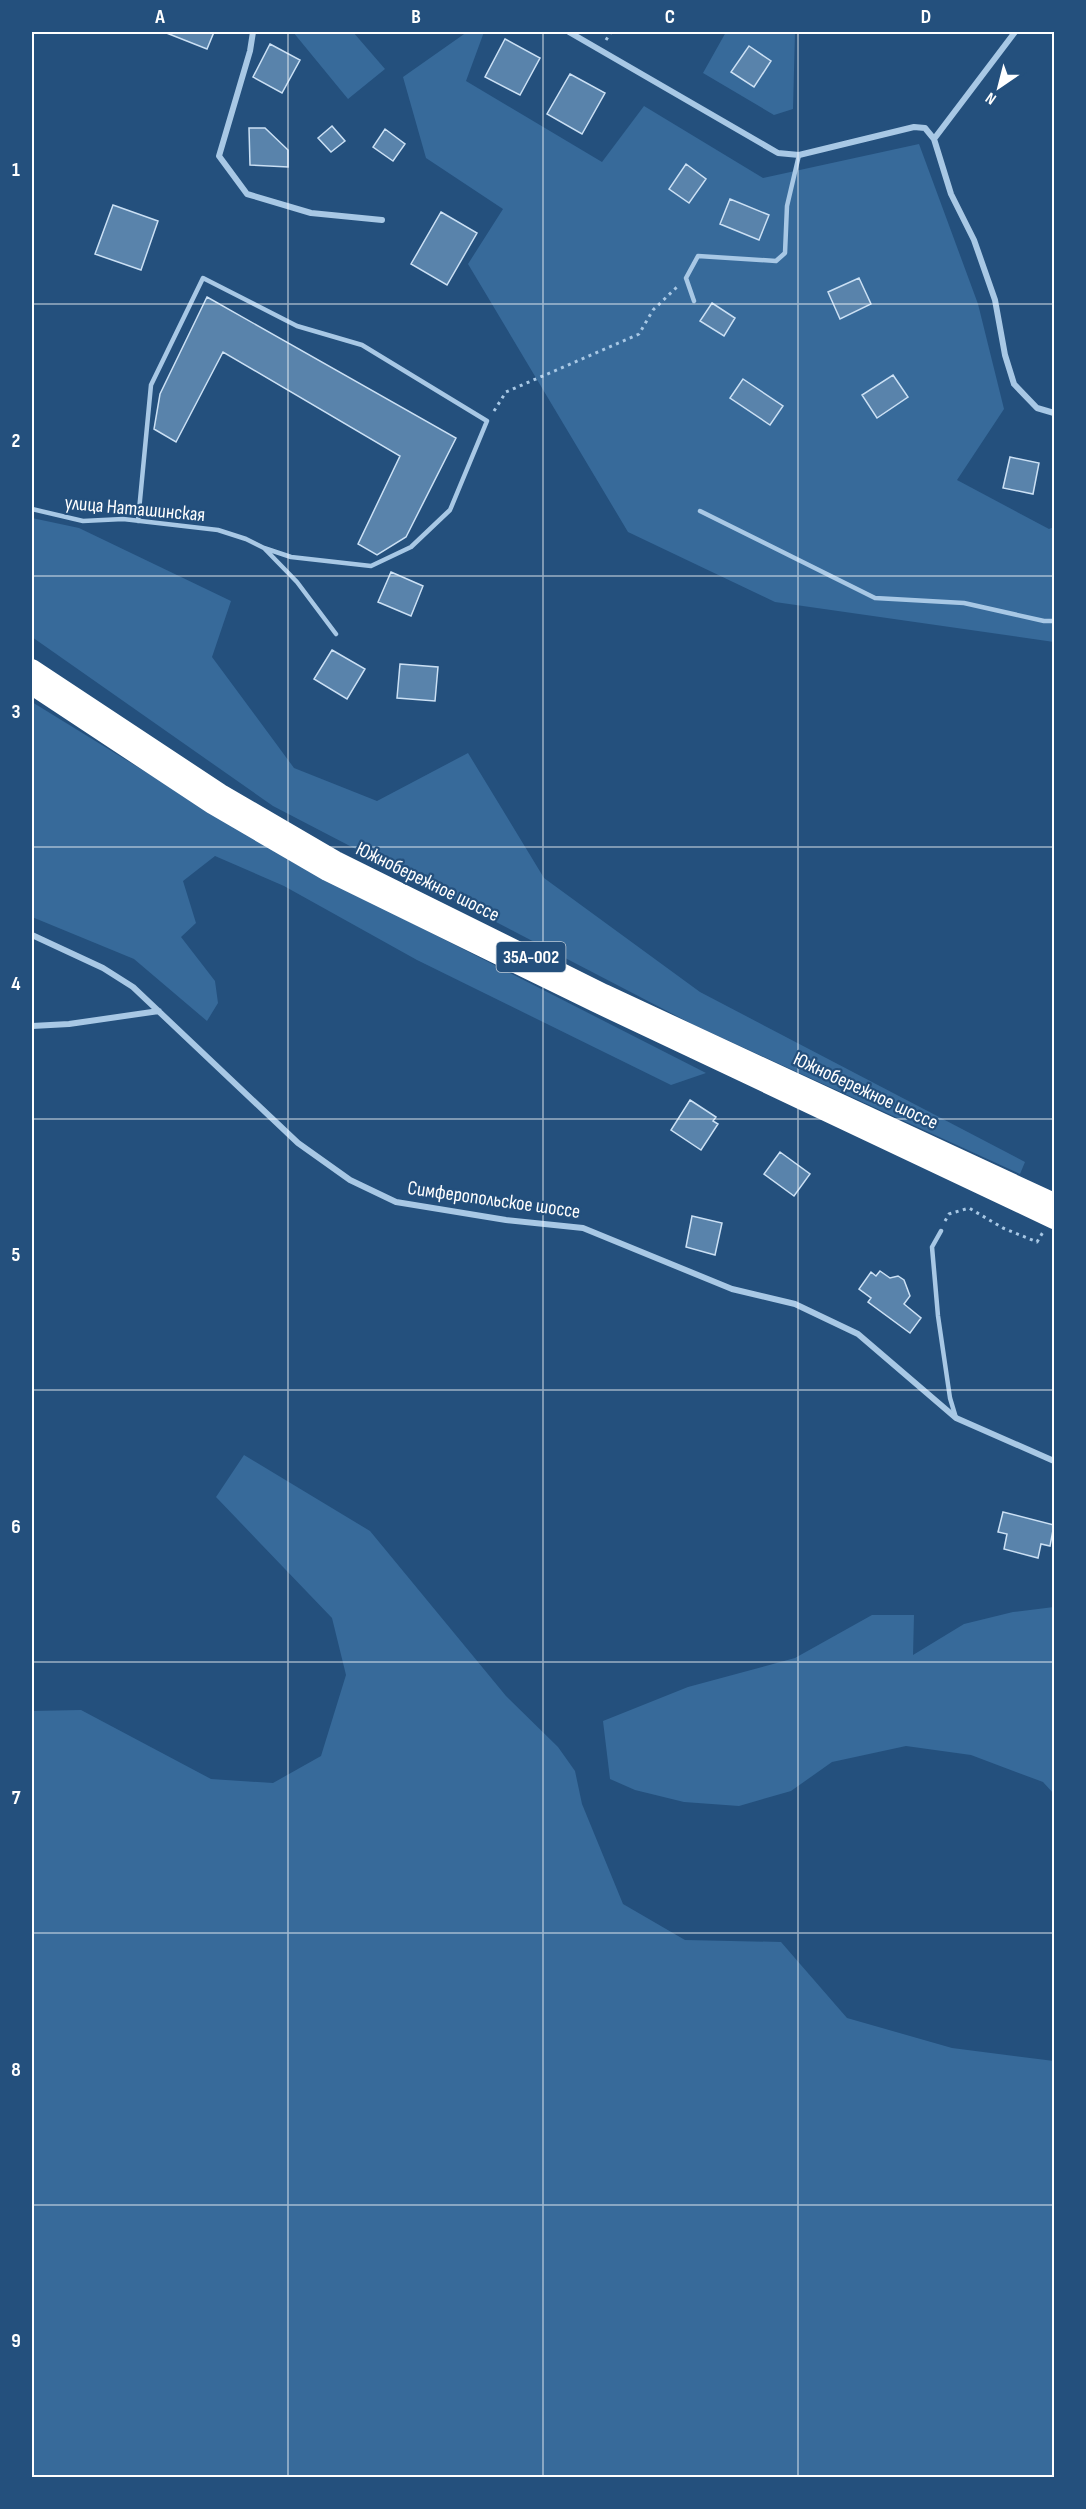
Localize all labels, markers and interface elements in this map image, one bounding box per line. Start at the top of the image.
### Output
text: A [154,5,165,29]
text: B [411,5,421,29]
text: C [665,5,675,29]
text: D [921,5,931,29]
north arrow [969,57,1029,117]
text: N [982,88,1000,108]
text: 1 [12,158,20,182]
text: 2 [12,429,20,453]
street label: улица Наташинская [64,491,206,527]
text: 3 [12,700,21,724]
street label: Южнобережное шоссе [352,837,503,927]
road number: 35А-002 [496,942,566,972]
text: 4 [11,972,21,996]
street label: Южнобережное шоссе [789,1047,942,1135]
street label: Симферопольское шоссе [406,1176,582,1224]
text: 5 [12,1243,21,1267]
text: 6 [11,1515,21,1539]
text: 7 [12,1786,21,1810]
text: 8 [11,2058,21,2082]
text: 9 [11,2329,21,2353]

